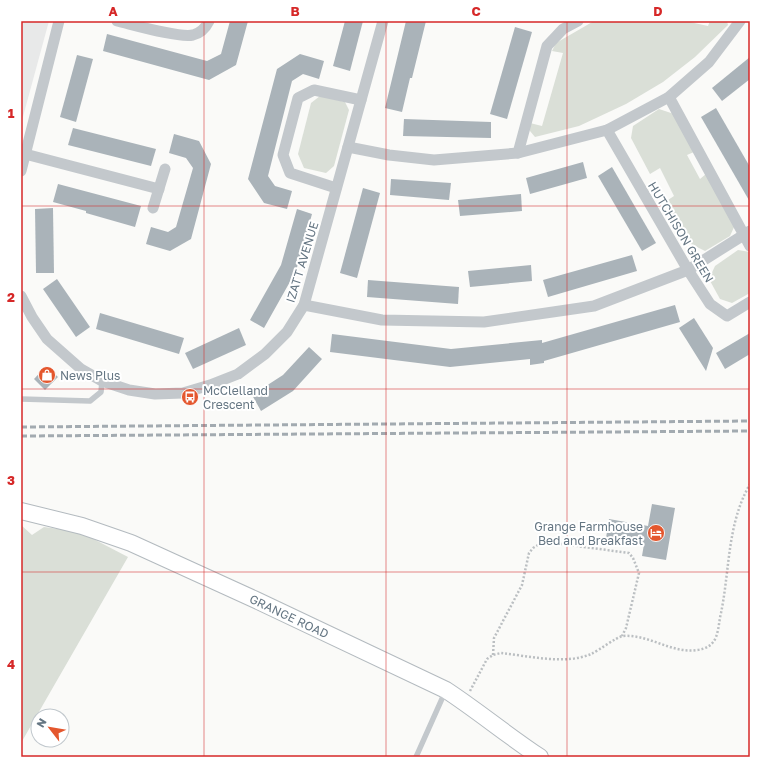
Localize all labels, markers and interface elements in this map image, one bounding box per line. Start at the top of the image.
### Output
text: A [108,3,118,19]
text: B [290,3,300,19]
text: C [471,3,481,19]
text: D [653,3,663,19]
text: 1 [8,105,15,121]
street label: HUTCHISON GREEN [645,179,717,285]
street label: IZATT AVENUE [283,220,321,304]
text: 2 [7,289,15,305]
shop icon: News Plus [37,365,57,385]
place label: News Plus [60,368,120,383]
place label: McClelland Crescent [203,383,268,412]
bus stop icon: McClelland Crescent [180,387,200,407]
text: 3 [7,472,15,488]
place label: Grange Farmhouse Bed and Breakfast [534,519,643,548]
hotel icon: Grange Farmhouse Bed and Breakfast [646,523,666,543]
street label: GRANGE ROAD [247,591,331,641]
text: 4 [7,656,15,672]
north arrow [30,708,70,748]
text: N [33,716,49,730]

